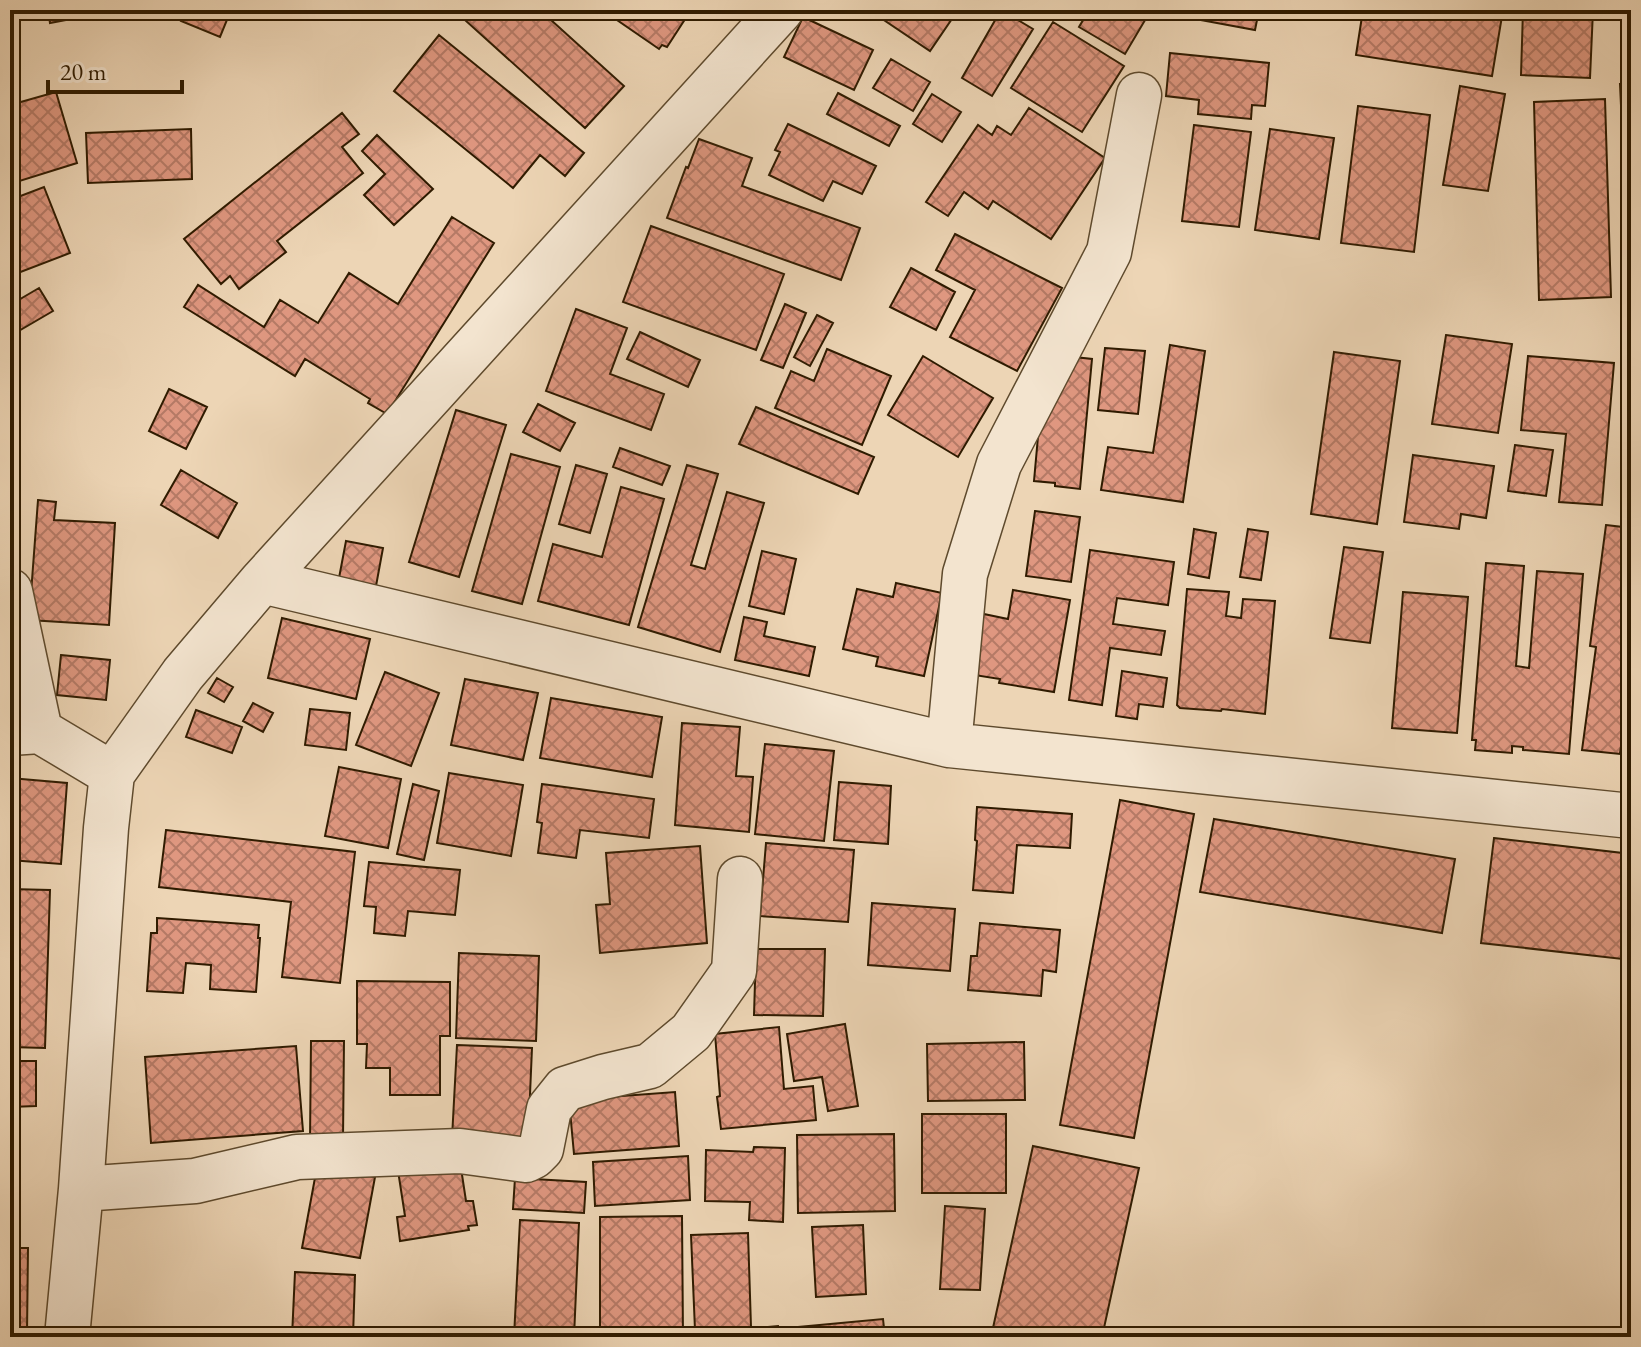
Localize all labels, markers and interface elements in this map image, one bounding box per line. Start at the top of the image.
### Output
scale bar [48,44,182,94]
text: 20 m [60,56,107,87]

